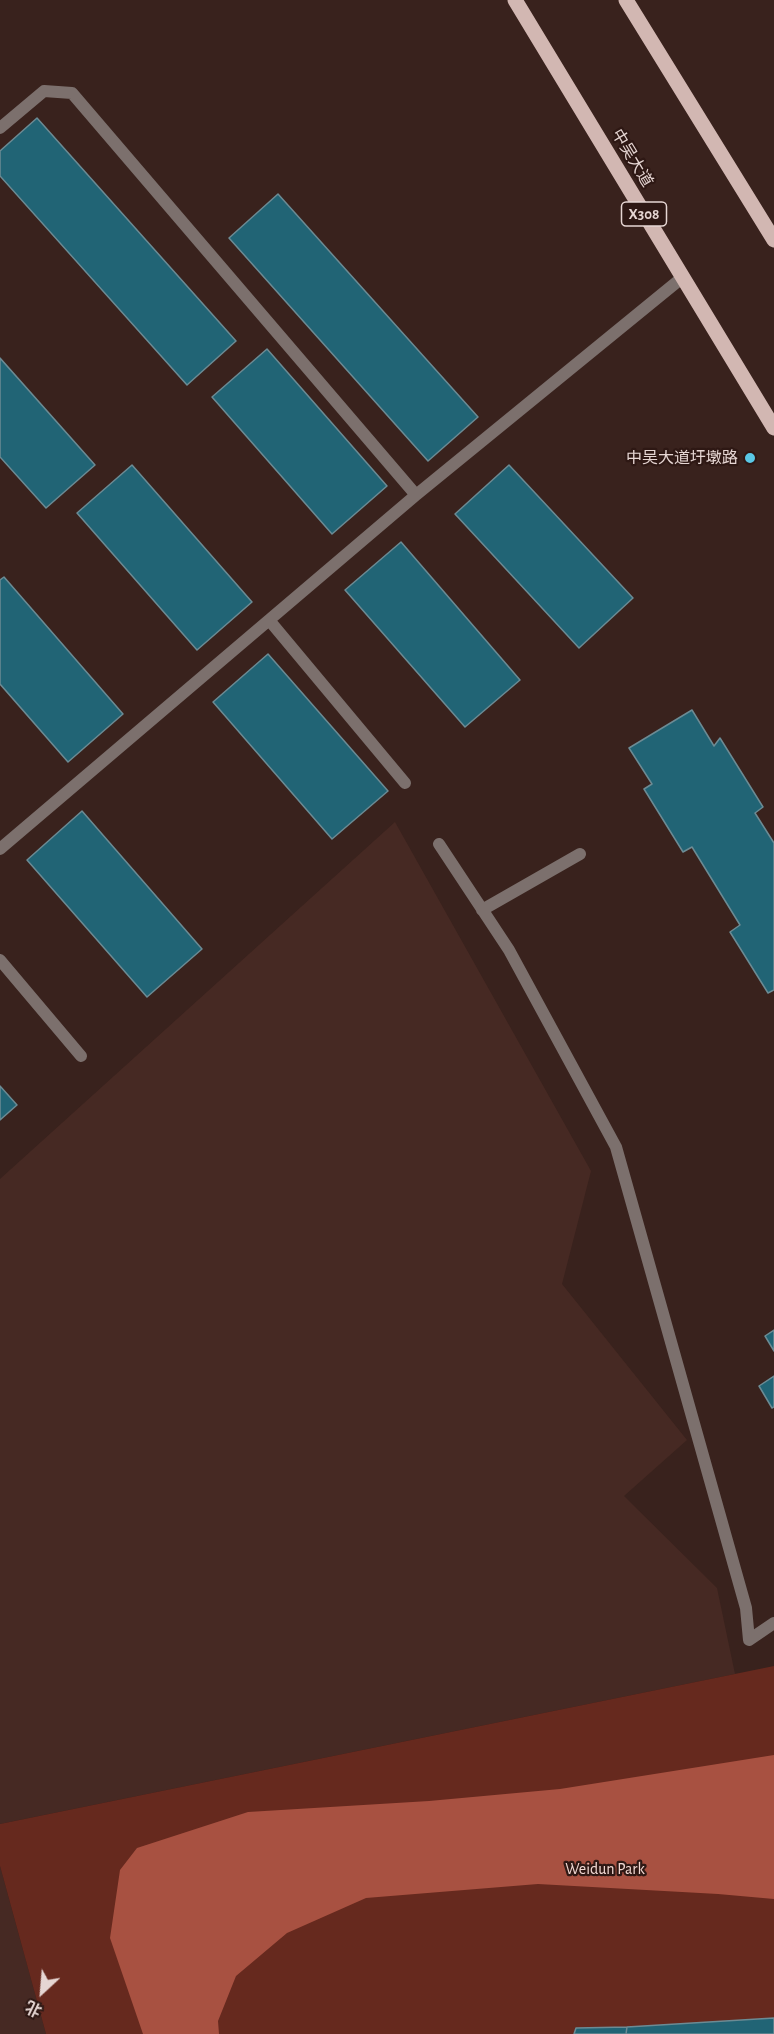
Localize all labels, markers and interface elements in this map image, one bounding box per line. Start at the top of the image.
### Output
street label: 中吴大道 [607,126,657,190]
road number: X308 [622,202,666,226]
place label: 中吴大道圩墩路 [626,448,738,468]
marker: 中吴大道圩墩路 [743,451,757,465]
park label: Weidun Park [565,1859,645,1879]
north arrow [12,1962,72,2022]
text: 北 [23,1997,45,2019]

